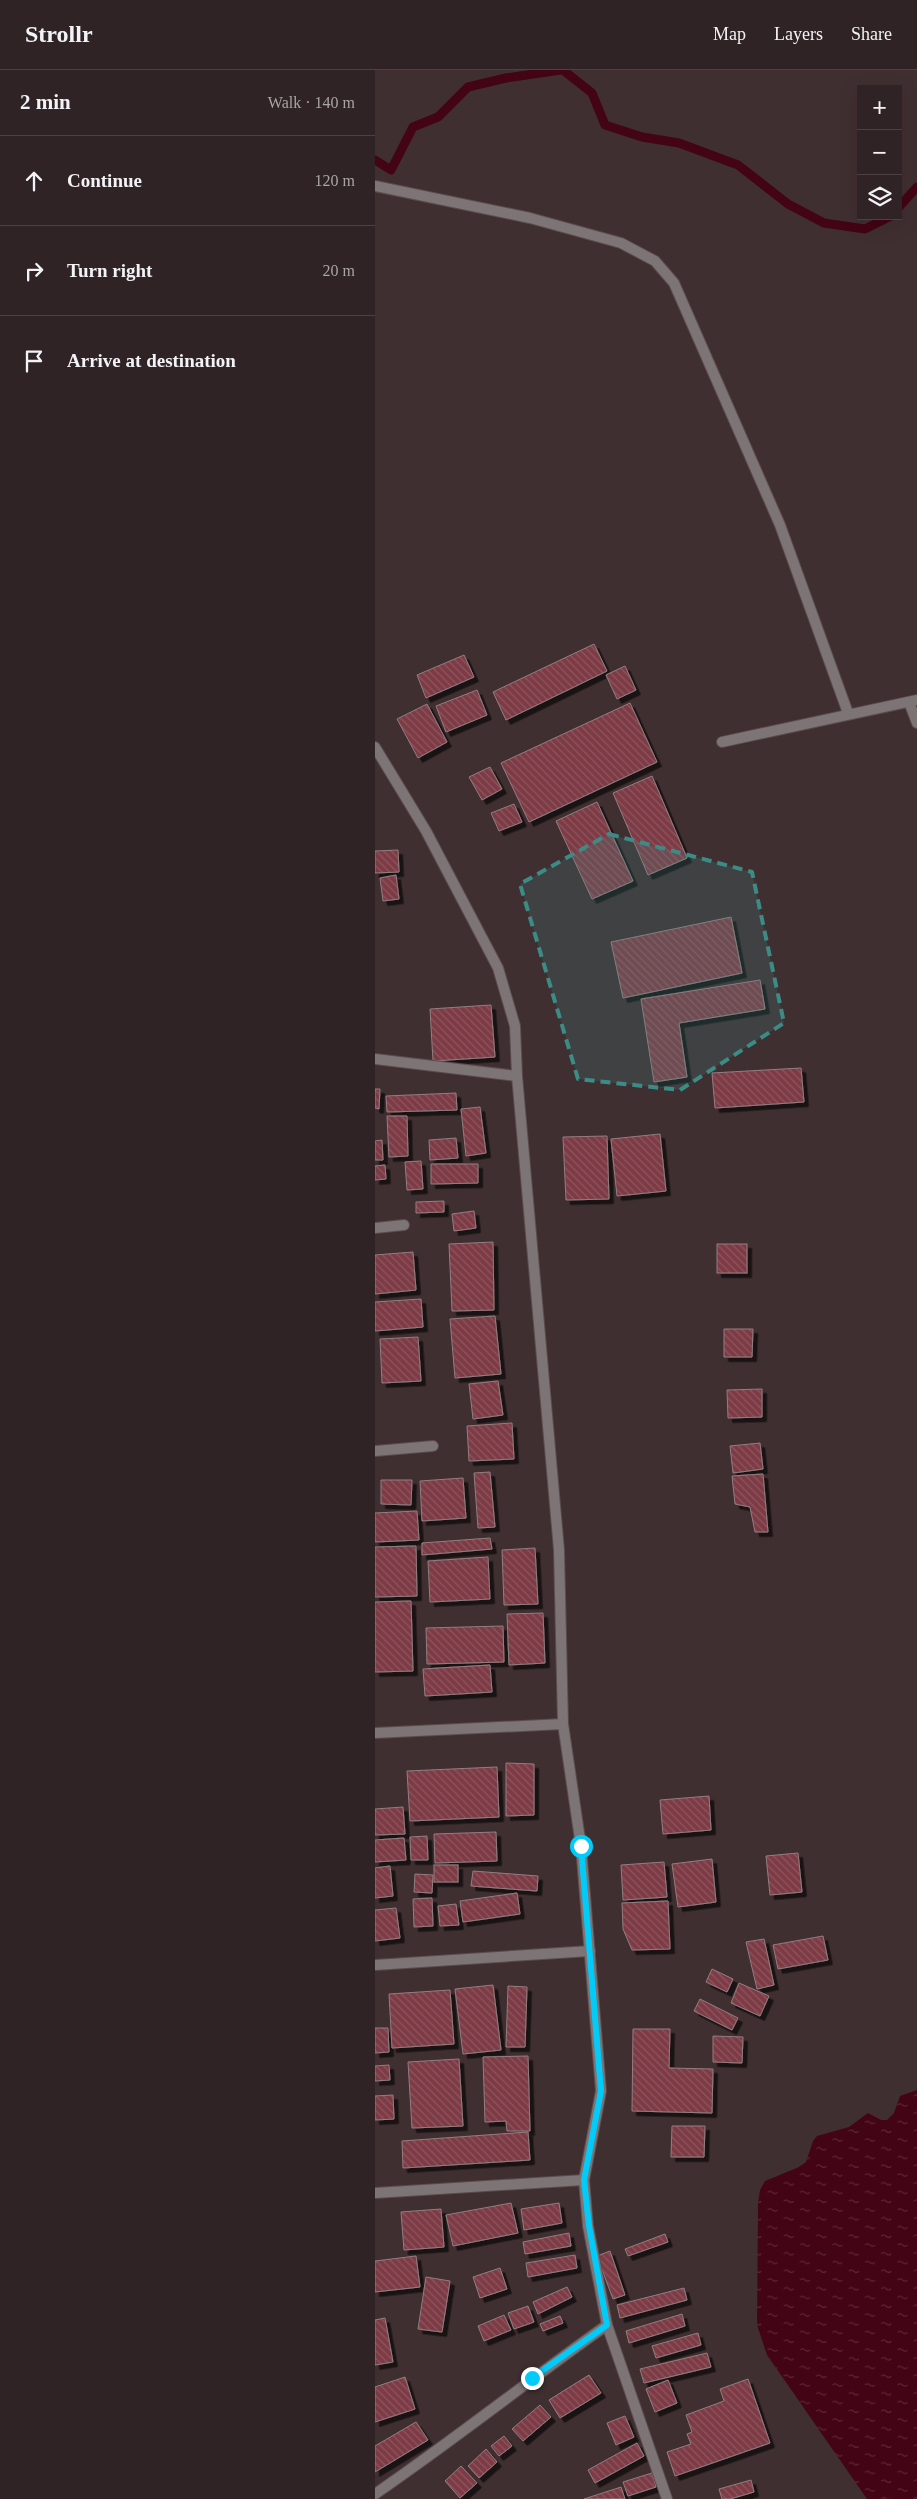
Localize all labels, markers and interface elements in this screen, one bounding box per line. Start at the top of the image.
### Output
text: Strollr [25,21,93,47]
text: Map [713,24,746,44]
text: Layers [774,24,823,44]
text: Share [851,24,892,44]
map controls [857,85,902,220]
button: + [857,85,902,130]
text: 2 min [20,90,71,114]
text: Walk · 140 m [268,94,355,111]
button: − [857,130,902,175]
icon: ahead [20,167,48,195]
text: Continue [67,170,142,191]
text: 120 m [315,172,355,189]
button: layers [857,175,902,220]
icon: right [20,257,48,285]
text: Turn right [67,260,152,281]
text: 20 m [323,262,355,279]
icon: arrive [20,347,48,375]
text: Arrive at destination [67,350,236,371]
route start [570,1835,593,1858]
route end [521,2367,544,2390]

